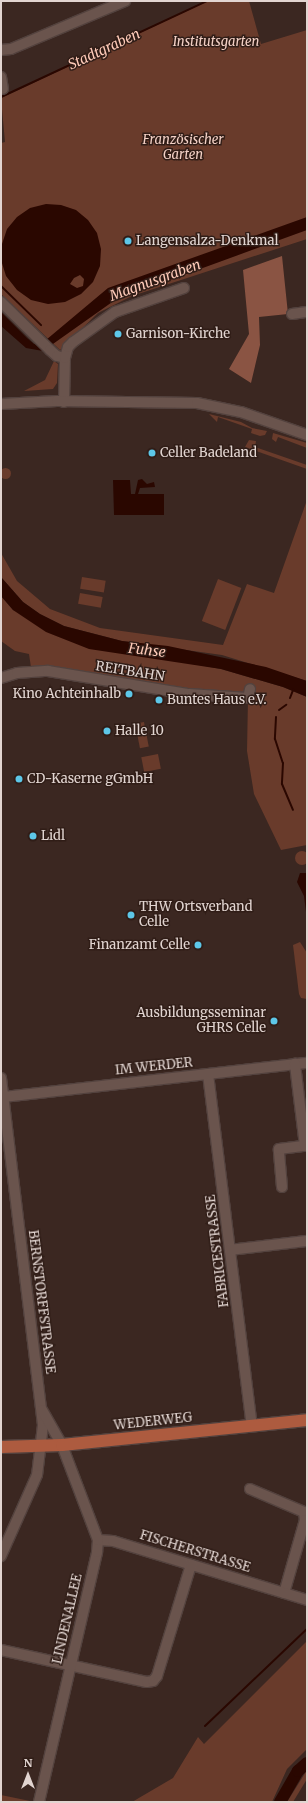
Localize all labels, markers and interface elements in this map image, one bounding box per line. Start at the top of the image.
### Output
water label: Stadtgraben [65,25,143,73]
park label: Institutsgarten [173,34,259,50]
park label: Französischer Garten [142,133,224,164]
place label: Langensalza-Denkmal [136,233,279,249]
marker: Langensalza-Denkmal [123,236,133,246]
water label: Magnusgraben [107,256,203,304]
place label: Garnison-Kirche [126,326,230,342]
marker: Garnison-Kirche [113,329,123,339]
place label: Celler Badeland [160,445,257,461]
marker: Celler Badeland [147,448,157,458]
water label: Fuhse [127,639,167,661]
street label: REITBAHN [94,659,166,685]
place label: Kino Achteinhalb [13,686,121,702]
marker: Kino Achteinhalb [124,689,134,699]
place label: Buntes Haus e.V. [167,692,267,708]
marker: Buntes Haus e.V. [154,695,164,705]
place label: Halle 10 [115,723,164,739]
marker: Halle 10 [102,726,112,736]
place label: CD-Kaserne gGmbH [27,771,153,787]
marker: CD-Kaserne gGmbH [14,774,24,784]
place label: Lidl [41,828,65,844]
marker: Lidl [28,831,38,841]
place label: THW Ortsverband Celle [139,900,253,931]
marker: THW Ortsverband Celle [126,910,136,920]
place label: Finanzamt Celle [89,937,190,953]
marker: Finanzamt Celle [193,940,203,950]
place label: Ausbildungsseminar GHRS Celle [136,1006,266,1037]
marker: Ausbildungsseminar GHRS Celle [269,1016,279,1026]
street label: IM WERDER [114,1055,194,1079]
street label: FABRICESTRASSE [203,1194,233,1308]
street label: BERNSTORFFSTRASSE [24,1229,58,1375]
street label: WEDERWEG [113,1410,193,1434]
street label: FISCHERSTRASSE [138,1528,252,1576]
street label: LINDENALLEE [50,1572,86,1666]
north arrow [8,1755,48,1795]
text: N [24,1756,32,1770]

